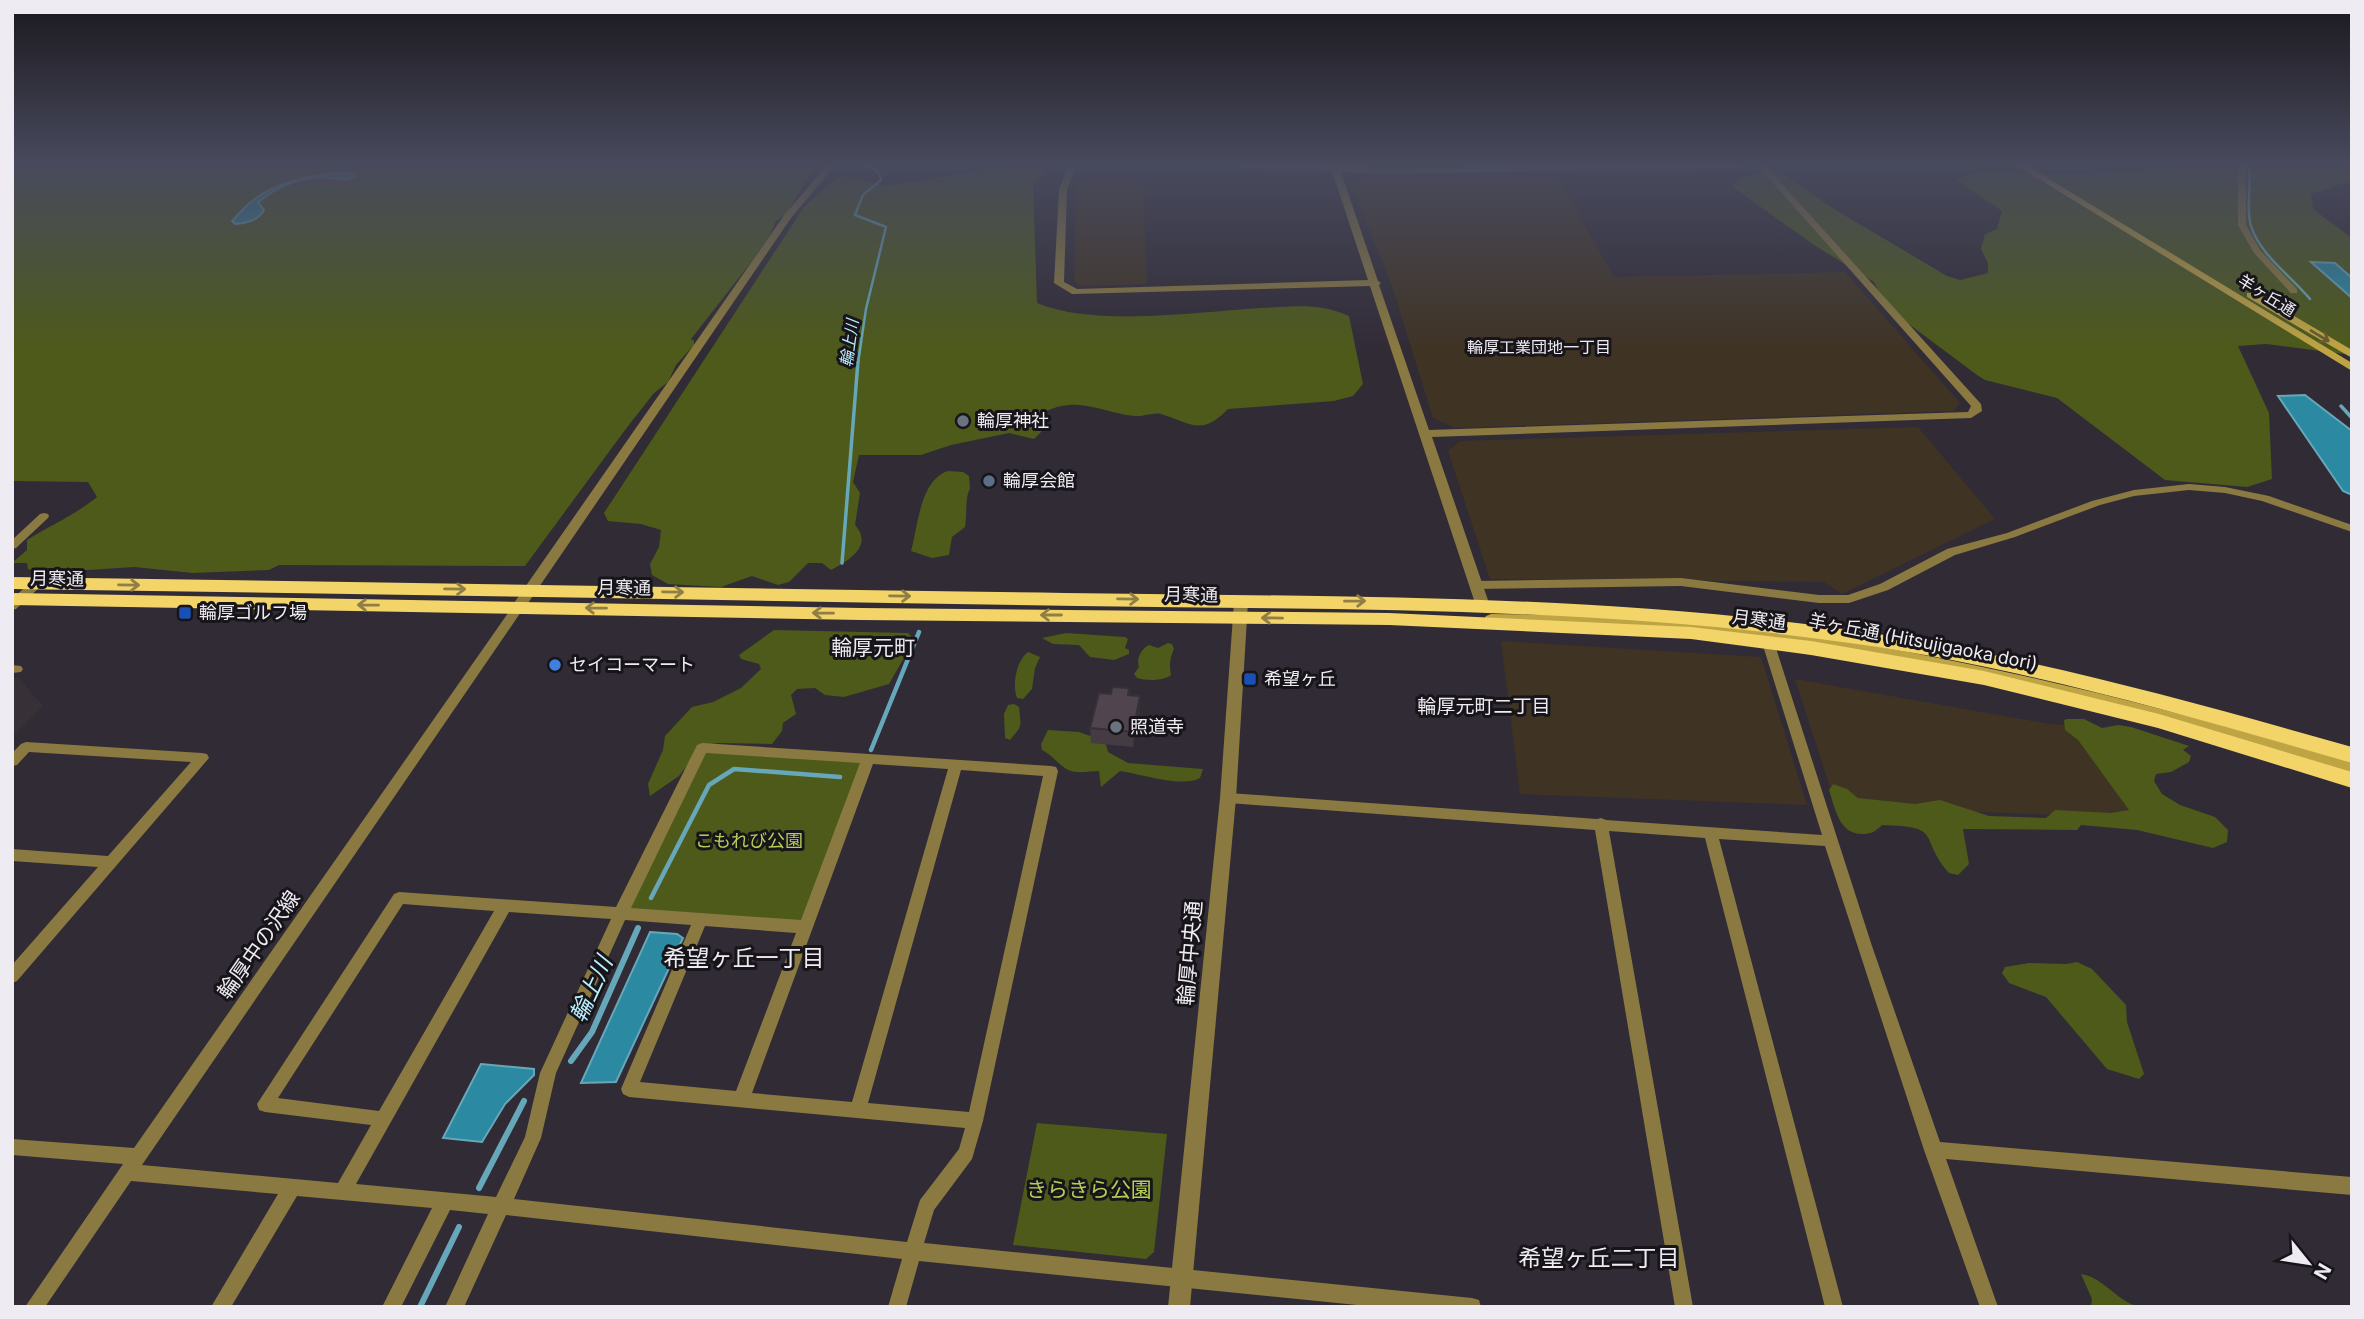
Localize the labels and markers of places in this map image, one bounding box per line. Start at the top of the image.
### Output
place label: 輪厚神社 [977,410,1049,431]
marker: 輪厚神社 [955,413,971,429]
place label: 輪厚会館 [1003,470,1075,491]
marker: 輪厚会館 [981,473,997,489]
place label: 輪厚ゴルフ場 [199,602,307,623]
marker: 輪厚ゴルフ場 [177,605,193,621]
place label: セイコーマート [569,654,695,675]
marker: セイコーマート [547,657,563,673]
place label: 希望ヶ丘 [1264,668,1336,689]
marker: 希望ヶ丘 [1242,671,1258,687]
place label: 照道寺 [1130,716,1184,737]
marker: 照道寺 [1108,719,1124,735]

